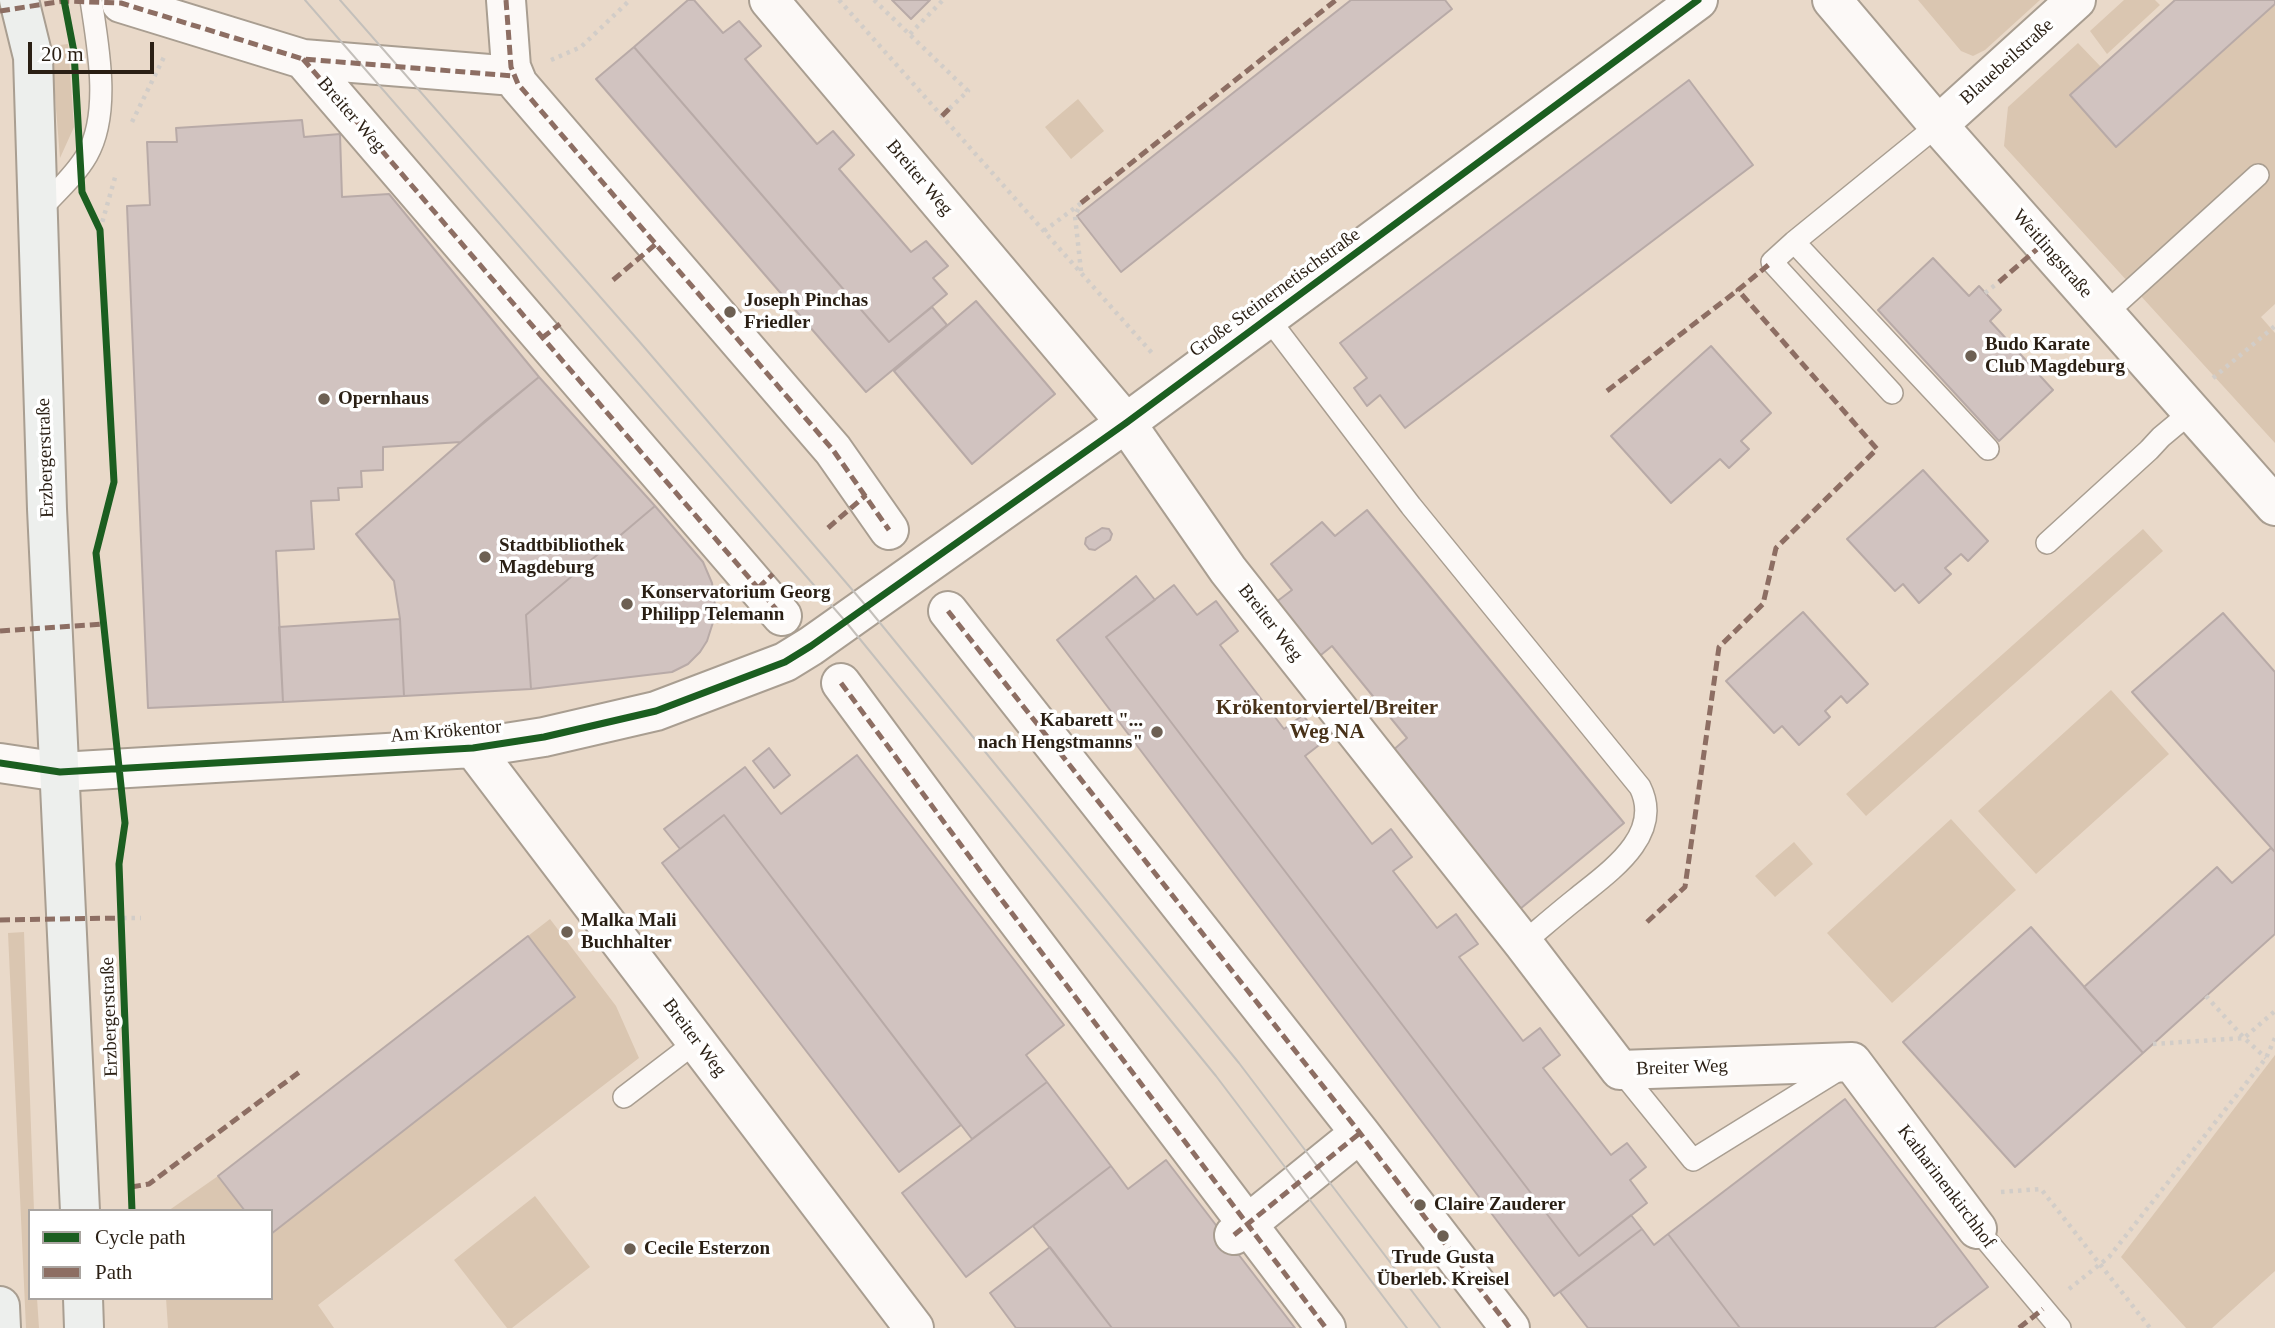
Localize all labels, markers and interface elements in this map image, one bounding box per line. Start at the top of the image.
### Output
street label: Blauebeilstraße [1955,14,2059,110]
scale bar [32,28,158,72]
text: 20 m [41,42,84,66]
street label: Breiter Weg [312,73,390,157]
street label: Breiter Weg [881,135,957,221]
street label: Weitlingstraße [2007,205,2097,303]
street label: Große Steinernetischstraße [1185,223,1365,363]
place label: Joseph Pinchas Friedler [744,290,868,334]
marker: Joseph Pinchas Friedler [722,304,738,320]
place label: Budo Karate Club Magdeburg [1985,334,2125,378]
marker: Budo Karate Club Magdeburg [1963,348,1979,364]
place label: Opernhaus [338,388,429,410]
marker: Opernhaus [316,391,332,407]
street label: Erzbergerstraße [33,398,59,518]
place label: Stadtbibliothek Magdeburg [499,535,625,579]
marker: Stadtbibliothek Magdeburg [477,549,493,565]
street label: Breiter Weg [1233,580,1307,666]
place label: Konservatorium Georg Philipp Telemann [641,582,830,626]
marker: Konservatorium Georg Philipp Telemann [619,596,635,612]
district label: Krökentorviertel/Breiter Weg NA [1216,696,1438,746]
place label: Kabarett "... nach Hengstmanns" [978,710,1143,754]
street label: Am Krökentor [390,716,502,748]
marker: Kabarett "... nach Hengstmanns" [1149,724,1165,740]
place label: Malka Mali Buchhalter [581,910,677,954]
marker: Malka Mali Buchhalter [559,924,575,940]
street label: Erzbergerstraße [97,957,123,1077]
street label: Breiter Weg [657,994,731,1082]
street label: Breiter Weg [1636,1055,1728,1081]
street label: Katharinenkirchhof [1892,1121,2000,1253]
place label: Claire Zauderer [1434,1194,1566,1216]
marker: Claire Zauderer [1412,1197,1428,1213]
legend [28,1209,273,1300]
text: Cycle path [95,1225,185,1249]
marker: Trude Gusta Überleb. Kreisel [1435,1228,1451,1244]
place label: Cecile Esterzon [644,1238,770,1260]
marker: Cecile Esterzon [622,1241,638,1257]
place label: Trude Gusta Überleb. Kreisel [1377,1247,1509,1291]
text: Path [95,1260,132,1284]

